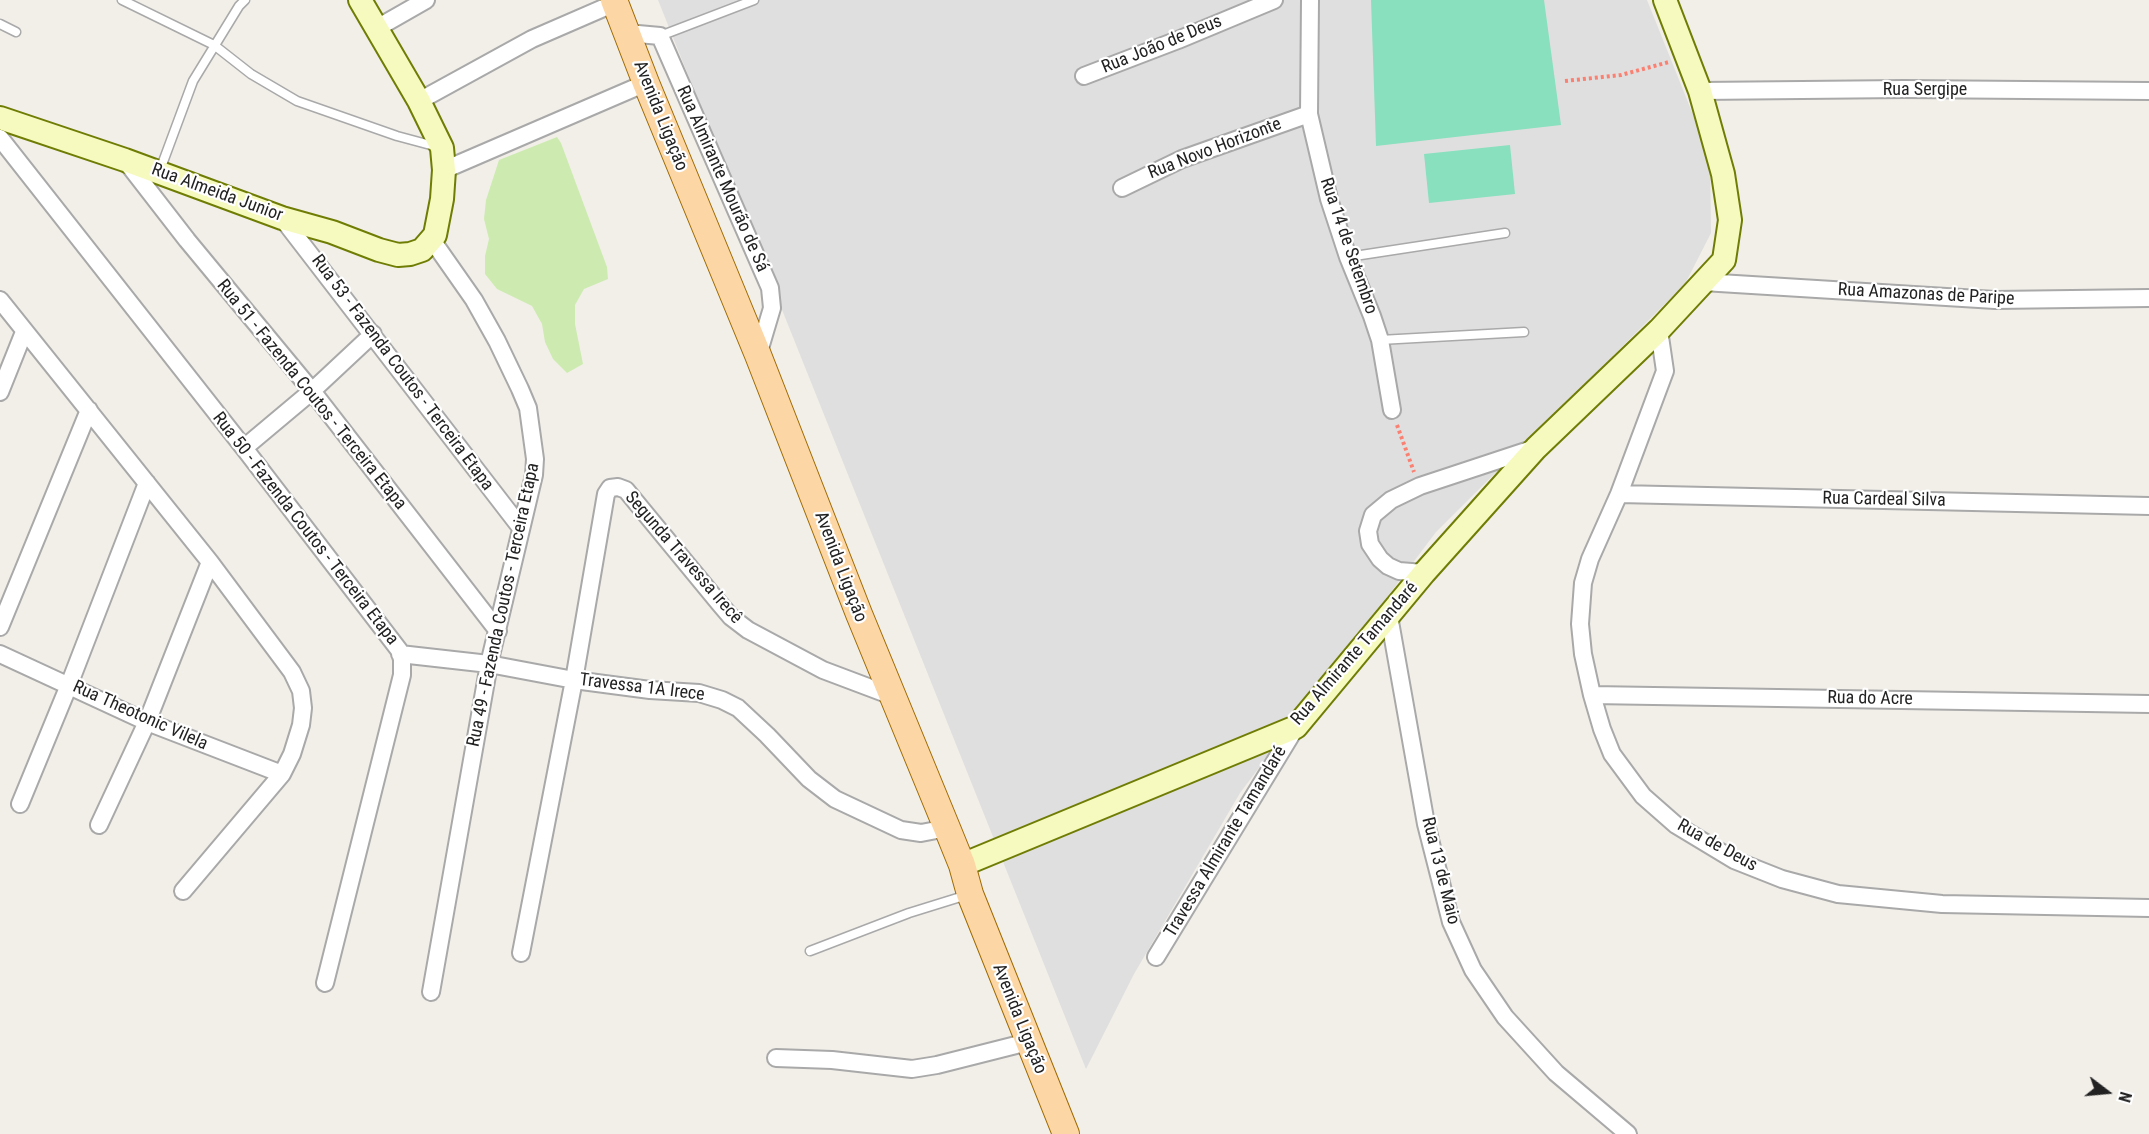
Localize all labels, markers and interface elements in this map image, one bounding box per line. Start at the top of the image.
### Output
street label: Rua João de Deus [1099,11,1225,79]
street label: Avenida Ligação [628,58,692,174]
street label: Rua Sergipe [1883,79,1967,101]
street label: Rua Almirante Mourão de Sá [671,83,773,275]
street label: Rua Novo Horizonte [1145,114,1285,184]
street label: Rua Almeida Junior [148,159,286,227]
street label: Rua 14 de Setembro [1315,175,1381,317]
street label: Rua 53 - Fazenda Coutos - Terceira Etapa [306,251,498,495]
street label: Rua 51 - Fazenda Coutos - Terceira Etapa [211,276,411,514]
street label: Rua Amazonas de Paripe [1837,280,2015,310]
street label: Rua 50 - Fazenda Coutos - Terceira Etapa [207,408,403,650]
street label: Rua 49 - Fazenda Coutos - Terceira Etapa [463,461,545,749]
street label: Segunda Travessa Irecê [620,487,746,629]
street label: Rua Cardeal Silva [1822,488,1946,512]
street label: Avenida Ligação [809,509,871,625]
street label: Rua Almirante Tamandaré [1287,578,1423,730]
street label: Travessa 1A Irece [578,670,706,706]
street label: Rua Theotonic Vilela [69,677,211,755]
street label: Rua do Acre [1827,687,1913,711]
street label: Travessa Almirante Tamandaré [1160,742,1292,942]
street label: Rua 13 de Maio [1416,815,1464,927]
street label: Rua de Deus [1673,815,1761,877]
street label: Avenida Ligação [987,961,1051,1077]
north arrow [2077,1062,2137,1122]
text: N [2114,1090,2135,1104]

